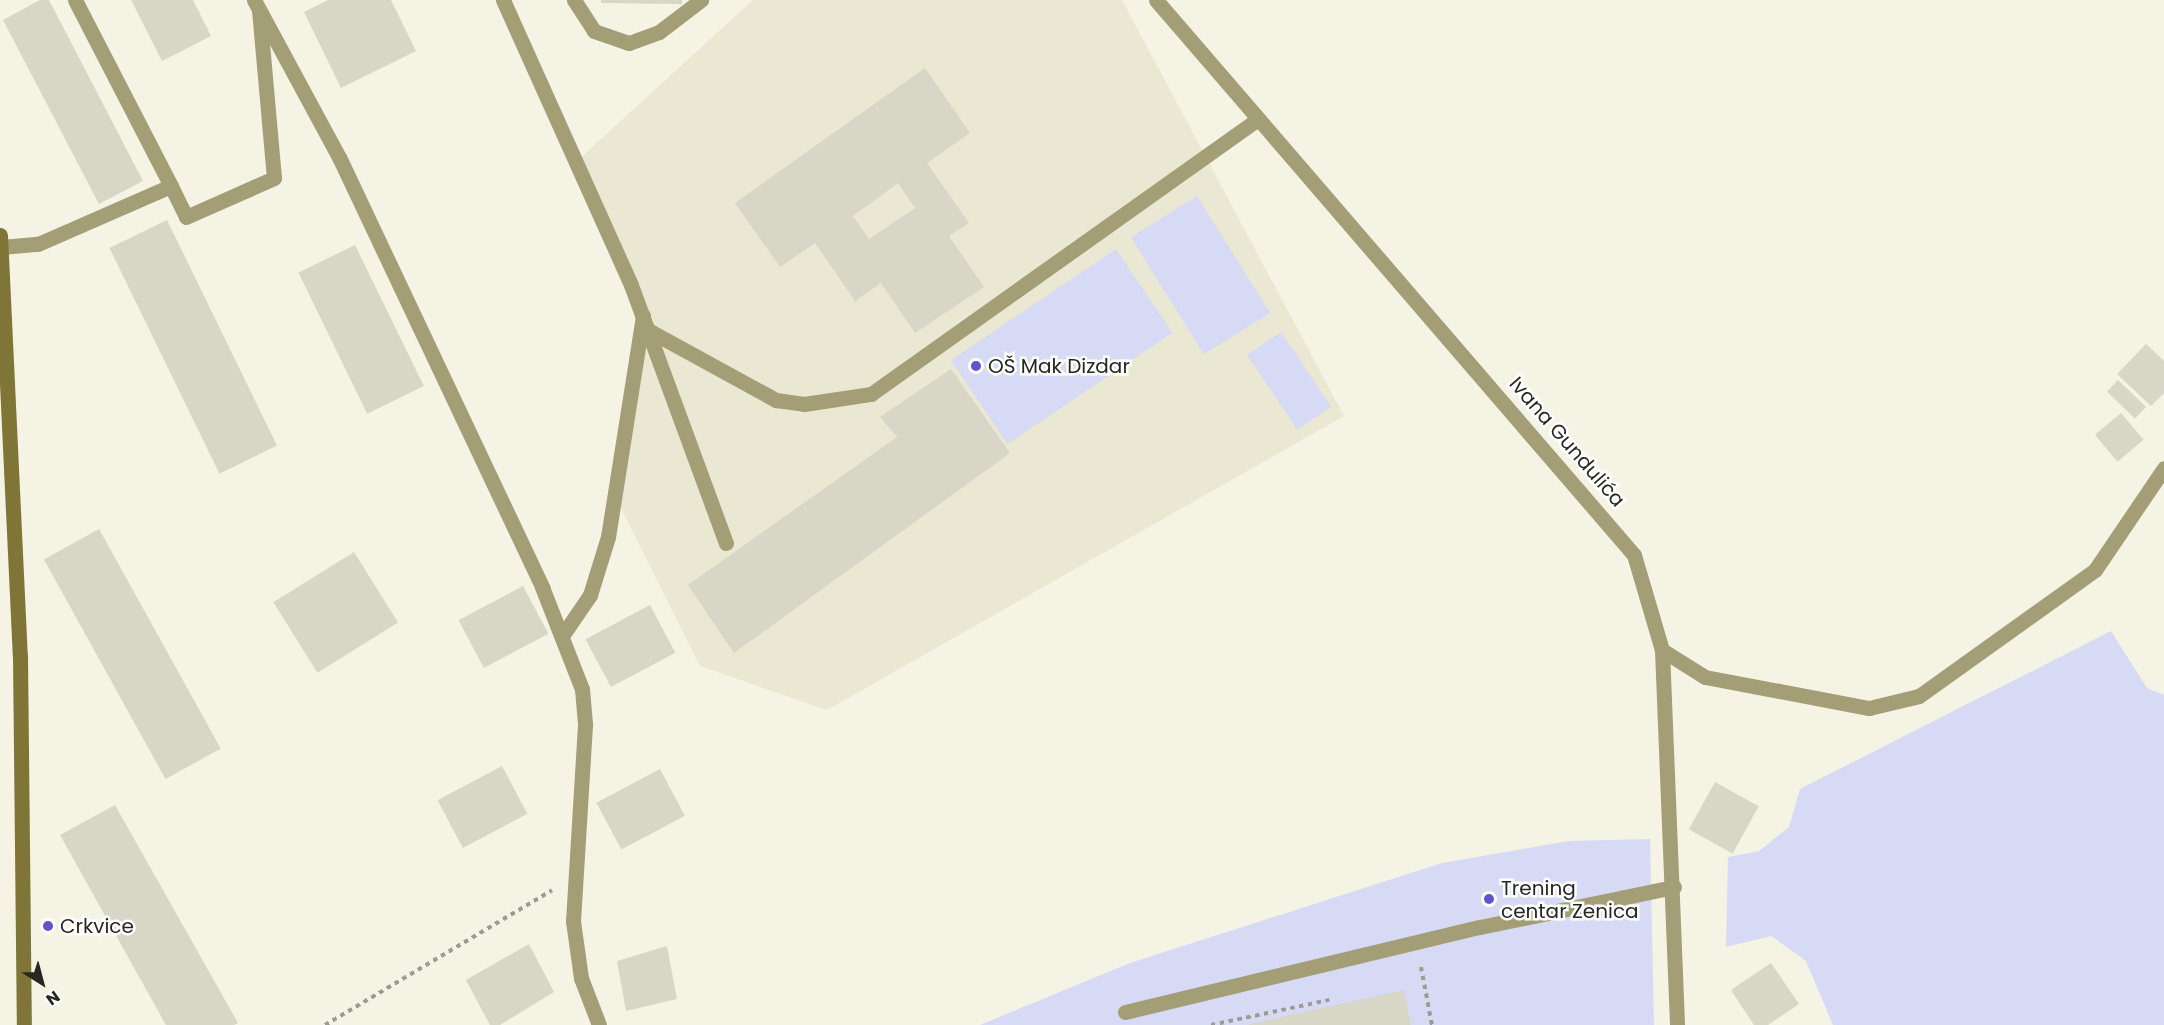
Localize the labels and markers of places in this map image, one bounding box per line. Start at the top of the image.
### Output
place label: OŠ Mak Dizdar [988,354,1130,378]
marker: OŠ Mak Dizdar [969,359,983,373]
place label: Trening centar Zenica [1501,876,1639,923]
marker: Trening centar Zenica [1482,892,1496,906]
place label: Crkvice [60,914,134,938]
marker: Crkvice [41,919,55,933]

